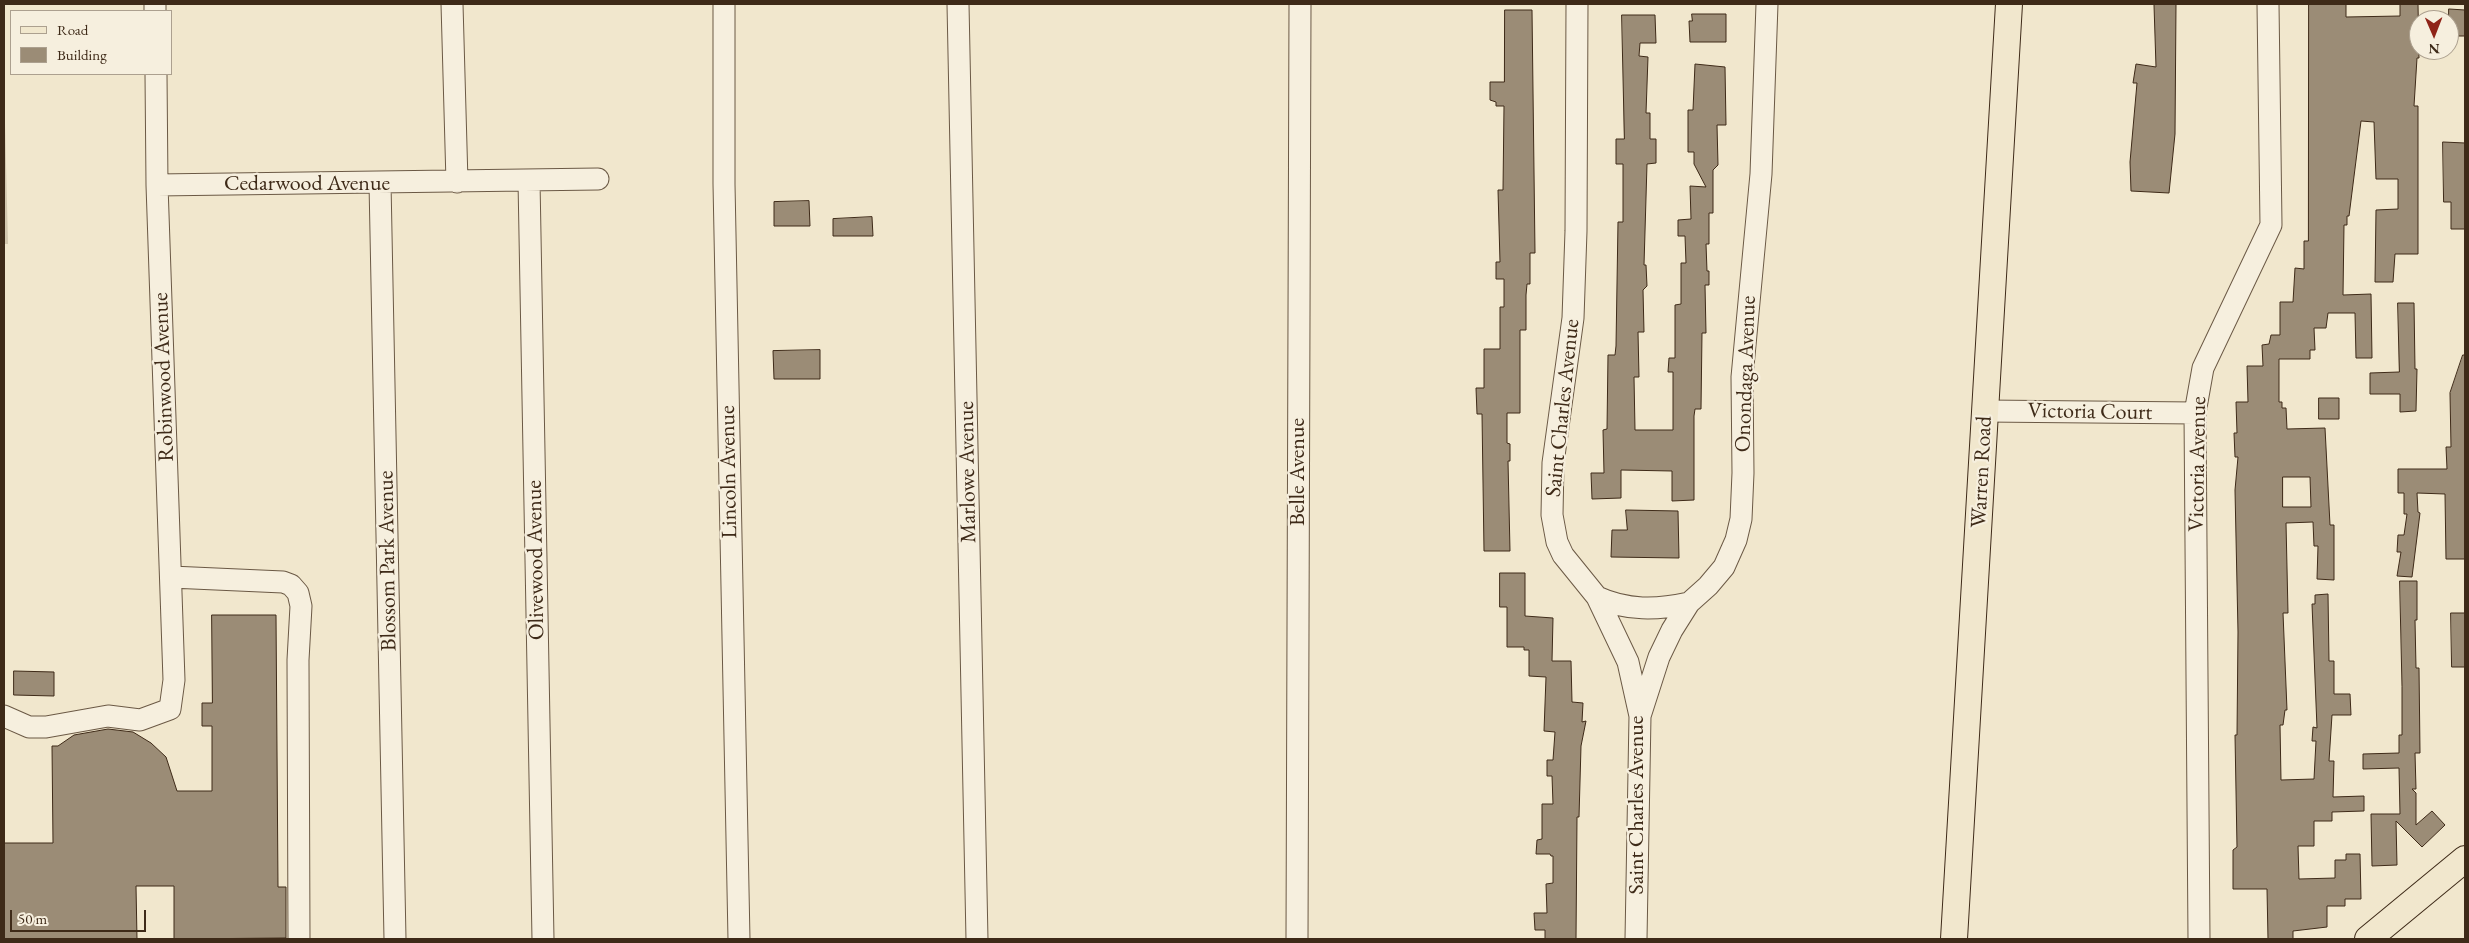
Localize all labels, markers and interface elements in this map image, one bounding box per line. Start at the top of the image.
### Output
legend [10,10,172,75]
north arrow [2409,10,2459,60]
text: Road [57,20,88,39]
text: N [2428,40,2440,58]
text: Building [57,45,107,64]
street label: Cedarwood Avenue [224,171,390,197]
street label: Robinwood Avenue [148,292,180,462]
street label: Onondaga Avenue [1730,295,1762,453]
street label: Saint Charles Avenue [1541,318,1585,498]
street label: Victoria Avenue [2184,396,2212,532]
street label: Victoria Court [2027,398,2153,426]
street label: Marlowe Avenue [954,401,982,543]
street label: Lincoln Avenue [715,405,743,539]
street label: Warren Road [1966,415,1998,529]
street label: Belle Avenue [1285,418,1311,526]
street label: Blossom Park Avenue [373,470,403,652]
street label: Olivewood Avenue [521,480,551,640]
street label: Saint Charles Avenue [1624,716,1650,894]
scale bar [12,900,149,932]
text: 50 m [18,909,47,928]

